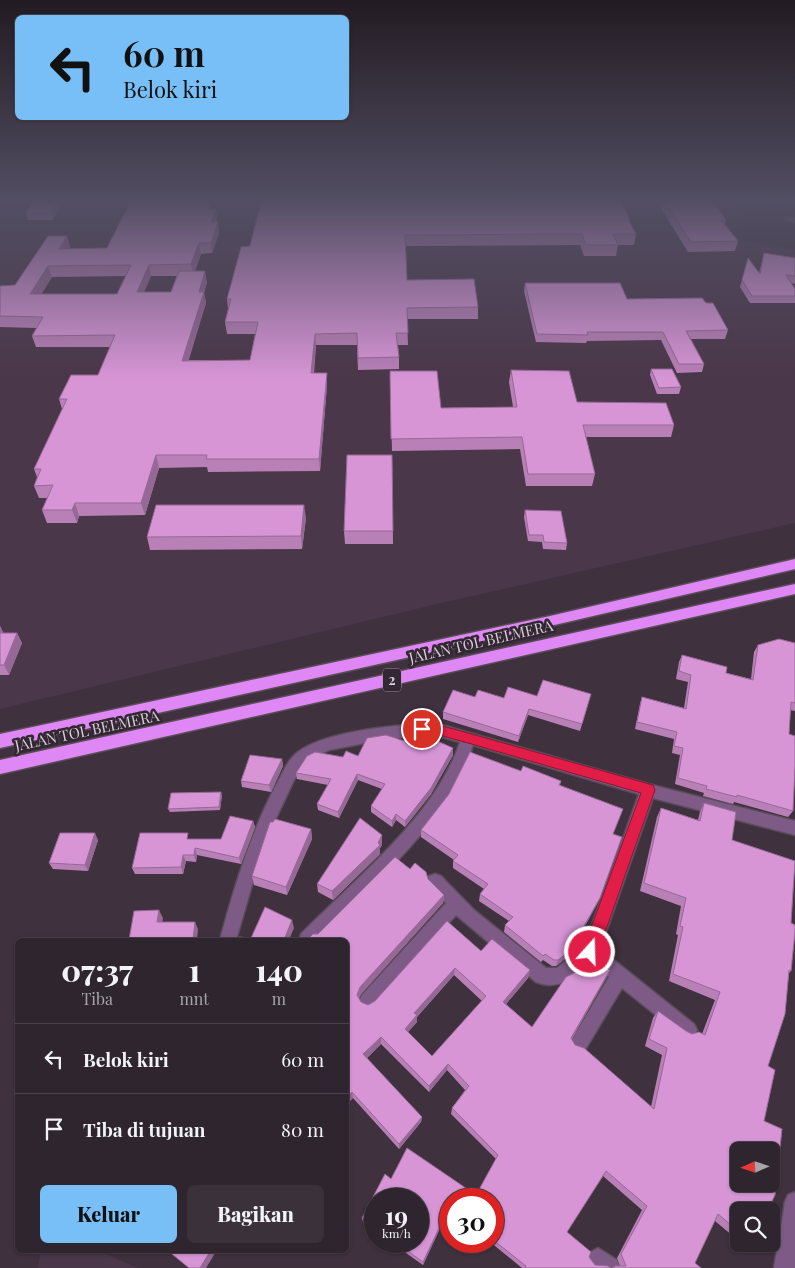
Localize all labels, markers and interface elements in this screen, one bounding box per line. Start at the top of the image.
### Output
text: 60 m [123,29,205,76]
icon: left [40,35,105,100]
text: Belok kiri [123,74,217,104]
street label: JALAN TOL BELMERA [406,615,555,668]
road number: 2 [383,668,401,692]
street label: JALAN TOL BELMERA [12,705,161,755]
pin [401,708,443,750]
icon: arrive [408,715,436,743]
position arrow [563,925,615,977]
text: 07:37 [61,950,133,990]
text: 1 [188,950,200,990]
text: 140 [255,950,303,990]
text: Tiba [81,988,113,1009]
text: mnt [180,988,209,1009]
text: m [272,988,286,1009]
icon: left [40,1045,68,1073]
text: Belok kiri [83,1046,169,1072]
text: 60 m [281,1046,324,1072]
icon: arrive [40,1115,68,1143]
text: Tiba di tujuan [83,1116,205,1142]
text: 80 m [281,1116,324,1142]
north arrow [730,1142,780,1192]
map controls [730,1142,780,1252]
button: Keluar [40,1185,177,1243]
button: Bagikan [187,1185,324,1243]
speed limit sign: 30 [439,1188,504,1253]
text: 19 [385,1198,408,1231]
button: search [730,1202,780,1252]
text: km/h [382,1225,411,1241]

